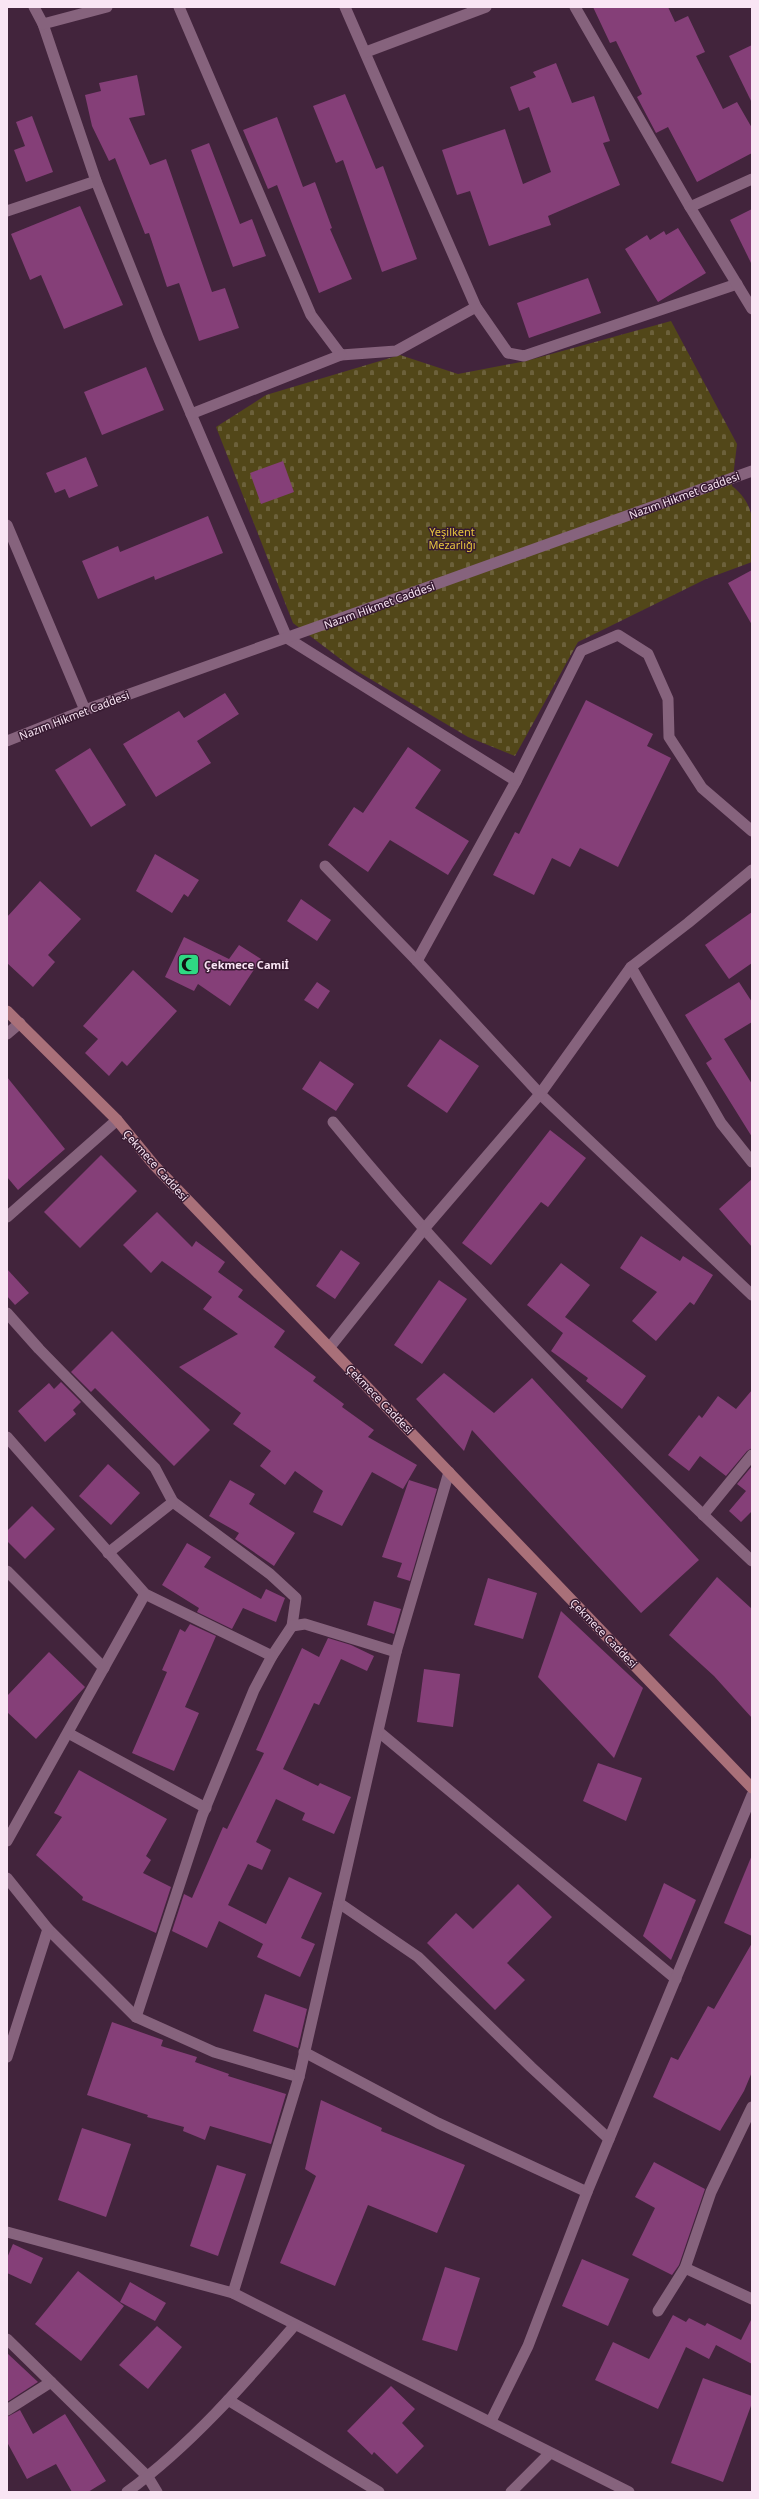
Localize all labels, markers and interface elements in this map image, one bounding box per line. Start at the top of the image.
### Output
street label: Nazım Hikmet Caddesi [627,468,741,522]
park label: Yeşilkent Mezarlığı [428,524,476,552]
street label: Nazım Hikmet Caddesi [322,578,436,632]
street label: Nazım Hikmet Caddesi [17,687,131,743]
mosque icon: Çekmece Camiİ [176,951,202,977]
place label: Çekmece Camiİ [204,957,289,972]
street label: Çekmece Caddesi [120,1126,192,1204]
street label: Çekmece Caddesi [343,1361,417,1437]
street label: Çekmece Caddesi [567,1595,641,1671]

